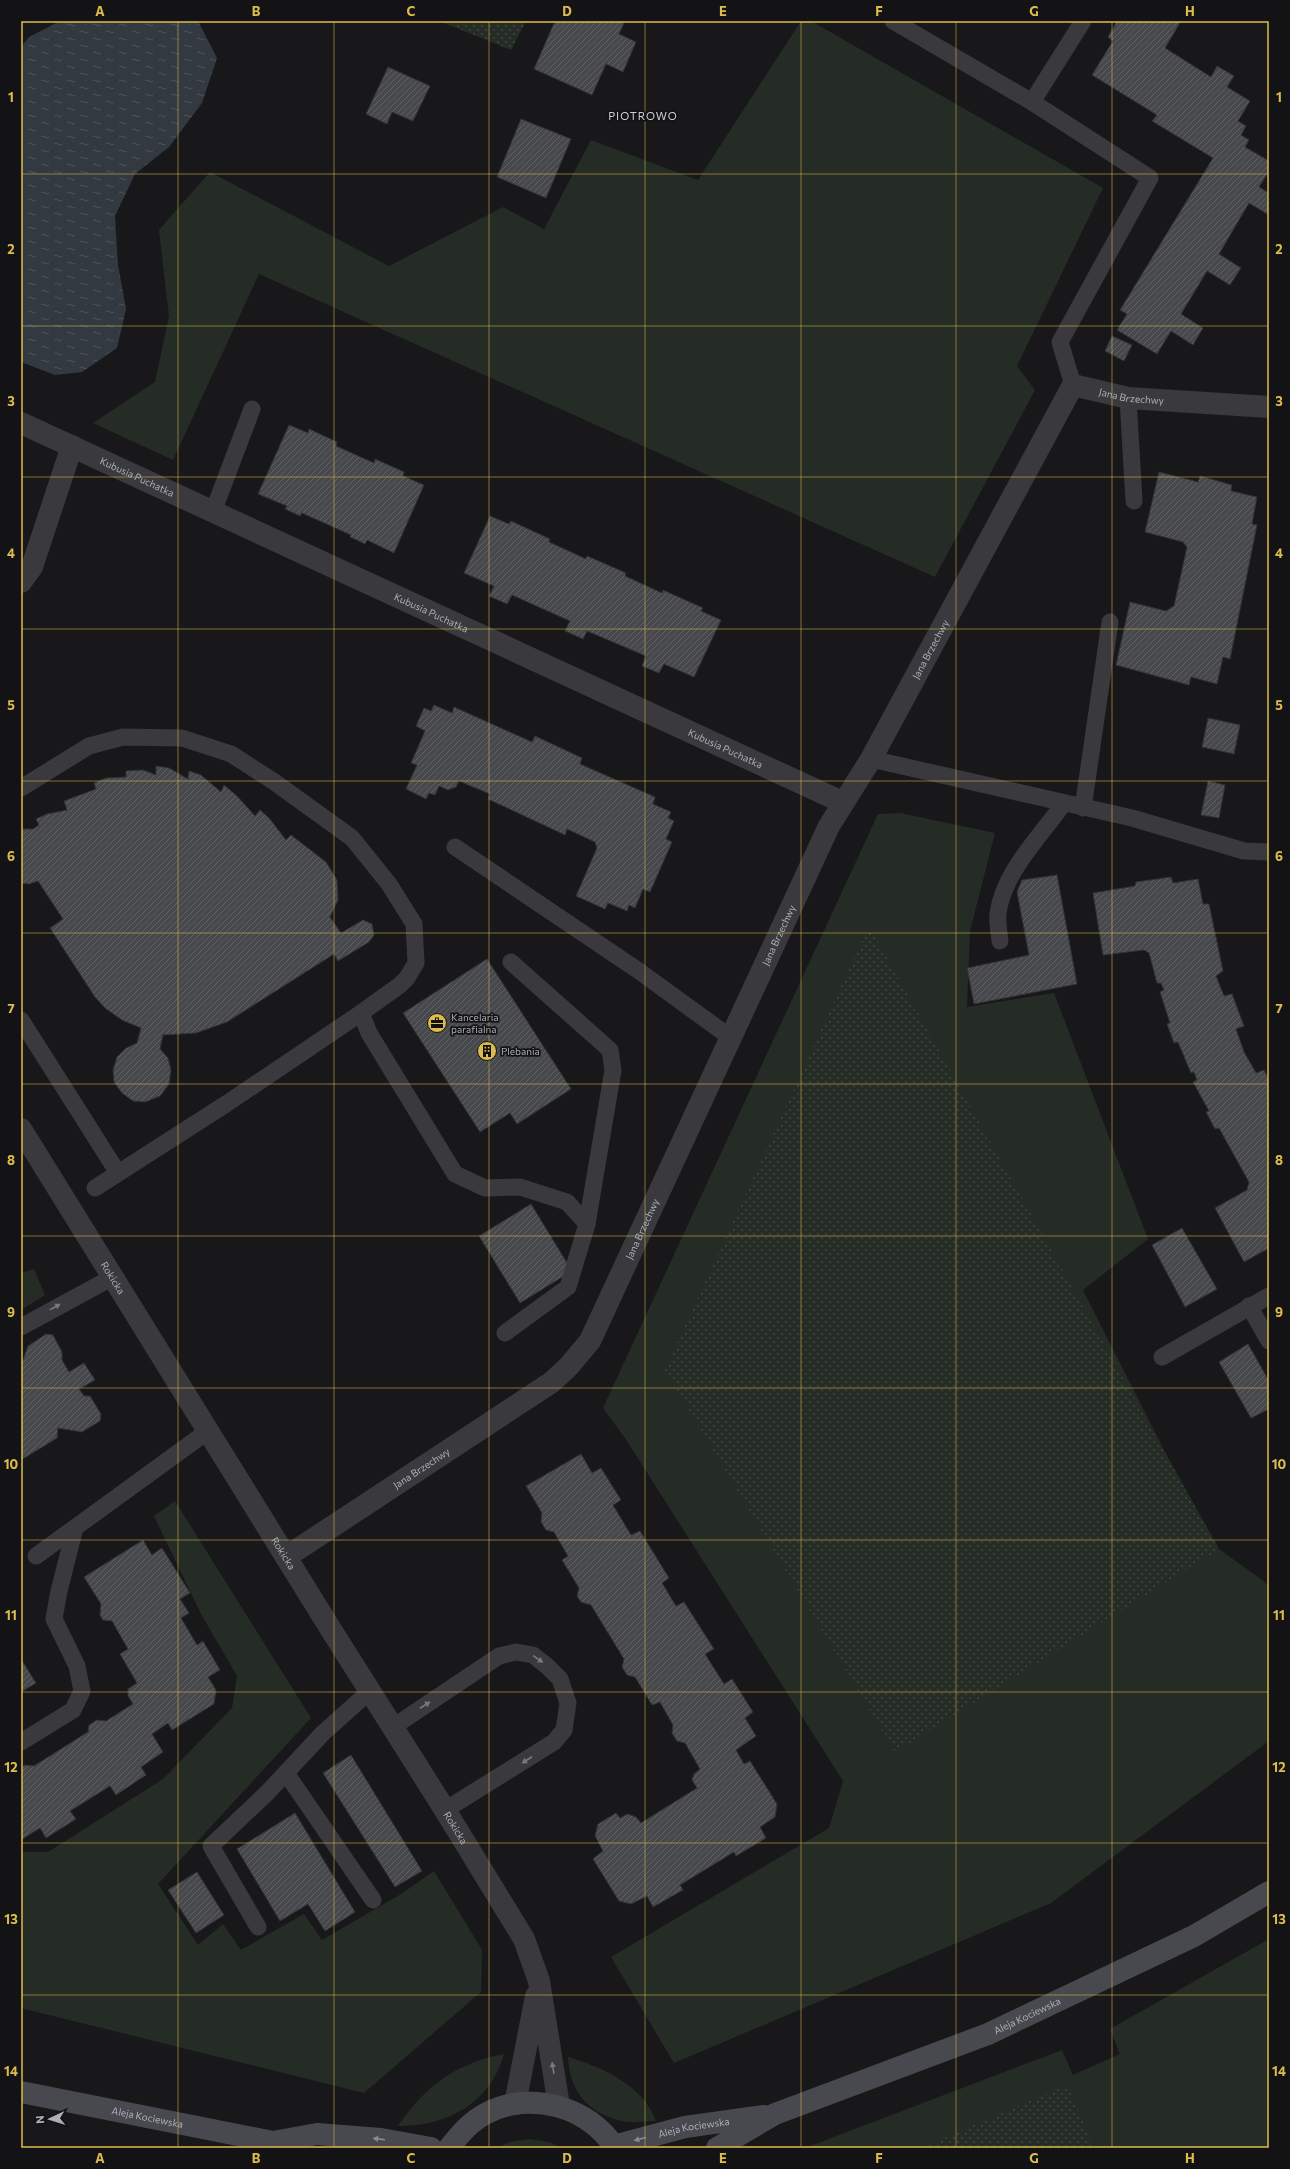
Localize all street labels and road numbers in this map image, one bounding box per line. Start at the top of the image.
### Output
street label: Jana Brzechwy [1098,385,1164,406]
street label: Kubusia Puchatka [98,454,176,499]
street label: Kubusia Puchatka [392,590,470,635]
street label: Jana Brzechwy [909,618,951,681]
street label: Kubusia Puchatka [686,726,765,771]
street label: Jana Brzechwy [759,903,798,967]
street label: Jana Brzechwy [623,1197,661,1261]
street label: Rokicka [99,1259,128,1296]
street label: Jana Brzechwy [391,1445,452,1491]
street label: Rokicka [269,1535,298,1572]
street label: Rokicka [441,1809,470,1846]
street label: Aleja Kociewska [992,1994,1062,2036]
street label: Aleja Kociewska [111,2104,184,2130]
street label: Aleja Kociewska [657,2115,730,2140]

